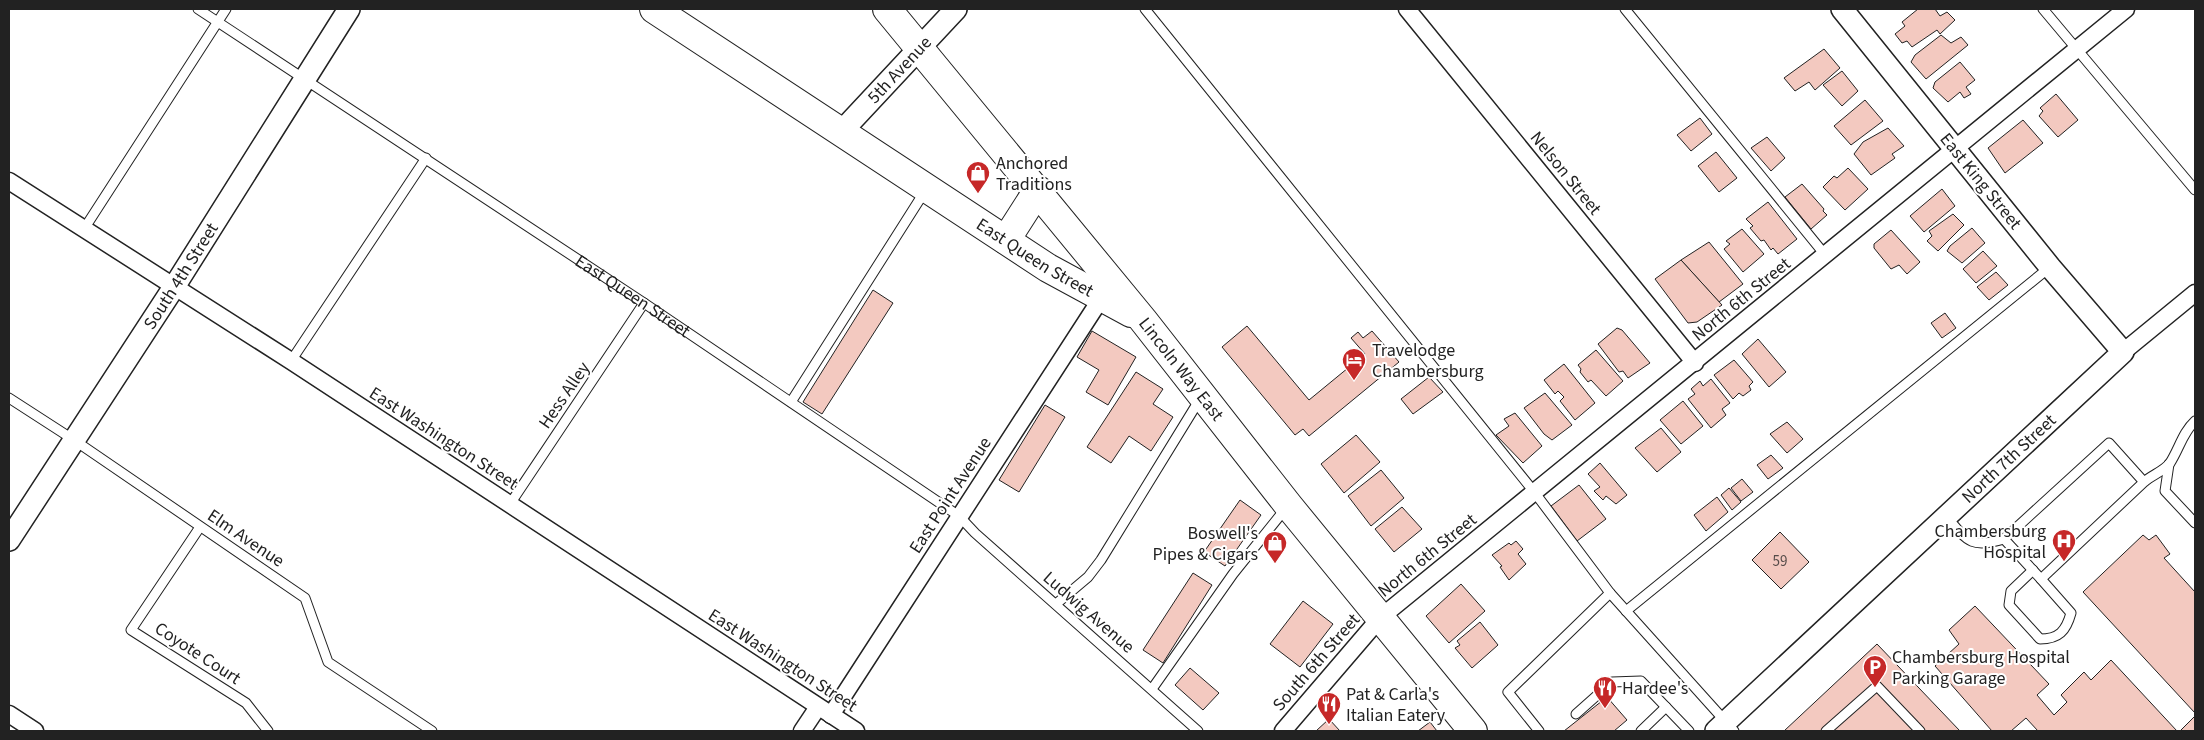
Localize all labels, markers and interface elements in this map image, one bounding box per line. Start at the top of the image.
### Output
street label: 5th Avenue [862,31,938,109]
street label: Nelson Street [1524,126,1607,220]
street label: East King Street [1934,128,2027,235]
place label: Anchored Traditions [996,151,1072,197]
shop icon: Anchored Traditions [965,160,991,194]
street label: East Queen Street [971,212,1098,303]
street label: South 4th Street [138,218,224,334]
street label: East Queen Street [570,249,695,344]
street label: North 6th Street [1687,252,1796,347]
street label: Lincoln Way East [1132,312,1230,426]
place label: Travelodge Chambersburg [1372,338,1484,384]
hotel icon: Travelodge Chambersburg [1341,347,1367,381]
street label: Hess Alley [533,356,596,434]
street label: East Washington Street [364,381,523,496]
street label: North 7th Street [1956,408,2062,509]
street label: East Point Avenue [903,432,998,558]
street label: Elm Avenue [202,503,289,573]
street label: North 6th Street [1373,508,1482,603]
place label: Chambersburg Hospital [1934,519,2046,565]
place label: Boswell's Pipes & Cigars [1152,521,1258,567]
hospital icon: Chambersburg Hospital [2051,528,2077,562]
shop icon: Boswell's Pipes & Cigars [1262,530,1288,564]
house number: 59 [1773,551,1787,572]
street label: Ludwig Avenue [1037,566,1140,659]
street label: East Washington Street [703,603,862,718]
street label: South 6th Street [1267,608,1366,717]
street label: Coyote Court [150,616,246,691]
place label: Chambersburg Hospital Parking Garage [1892,645,2070,691]
parking icon: Chambersburg Hospital Parking Garage [1862,654,1888,688]
restaurant icon: Hardee's [1592,675,1618,709]
place label: Hardee's [1622,676,1688,701]
place label: Pat & Carla's Italian Eatery [1346,682,1446,728]
restaurant icon: Pat & Carla's Italian Eatery [1316,691,1342,725]

